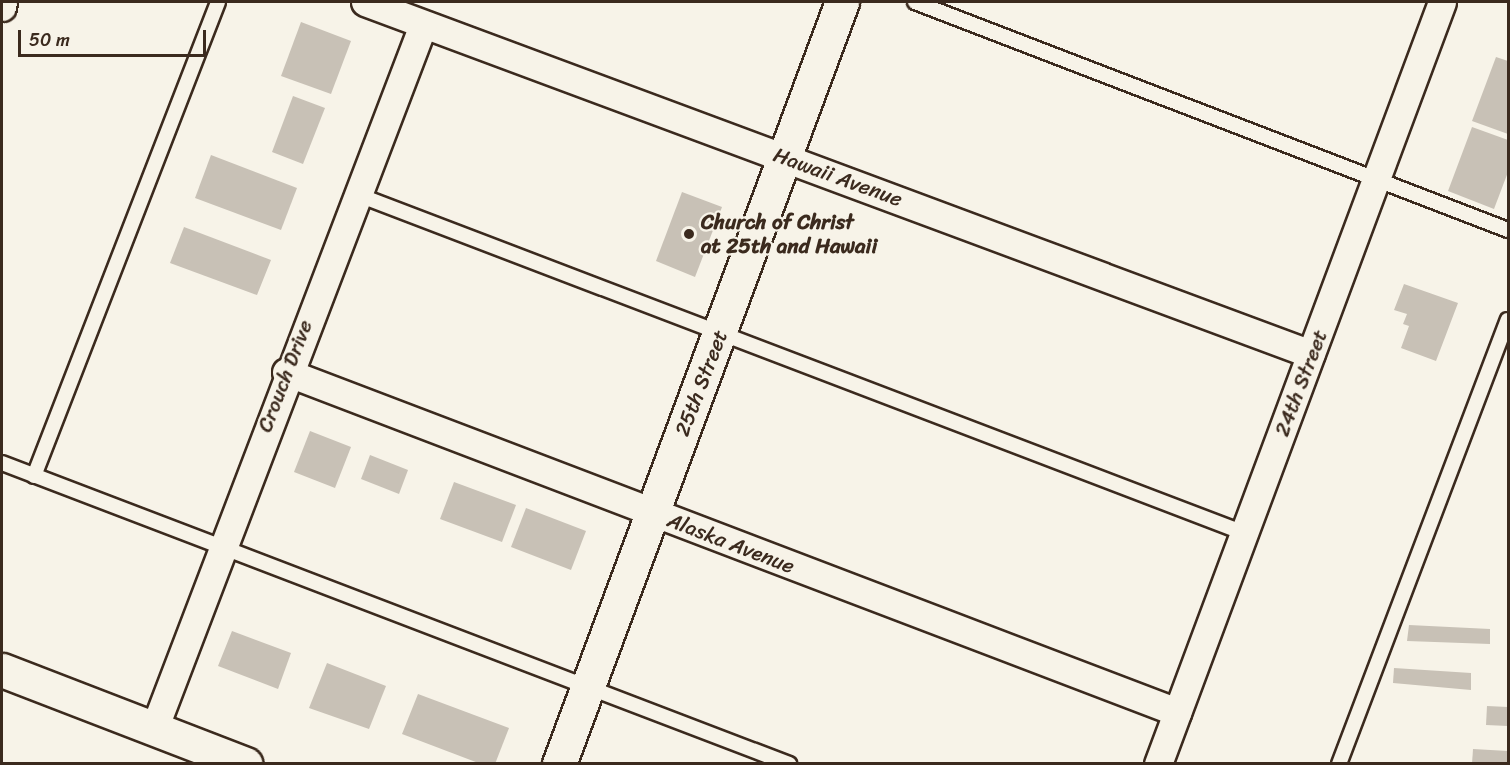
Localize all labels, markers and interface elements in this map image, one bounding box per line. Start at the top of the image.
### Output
scale bar [21,18,208,56]
text: 50 m [29,24,70,56]
street label: Hawaii Avenue [770,142,906,212]
place label: Church of Christ at 25th and Hawaii [701,209,877,259]
marker: Church of Christ at 25th and Hawaii [682,227,696,241]
street label: Crouch Drive [252,316,318,436]
street label: 25th Street [669,326,733,440]
street label: 24th Street [1269,326,1333,440]
street label: Alaska Avenue [664,507,798,579]

